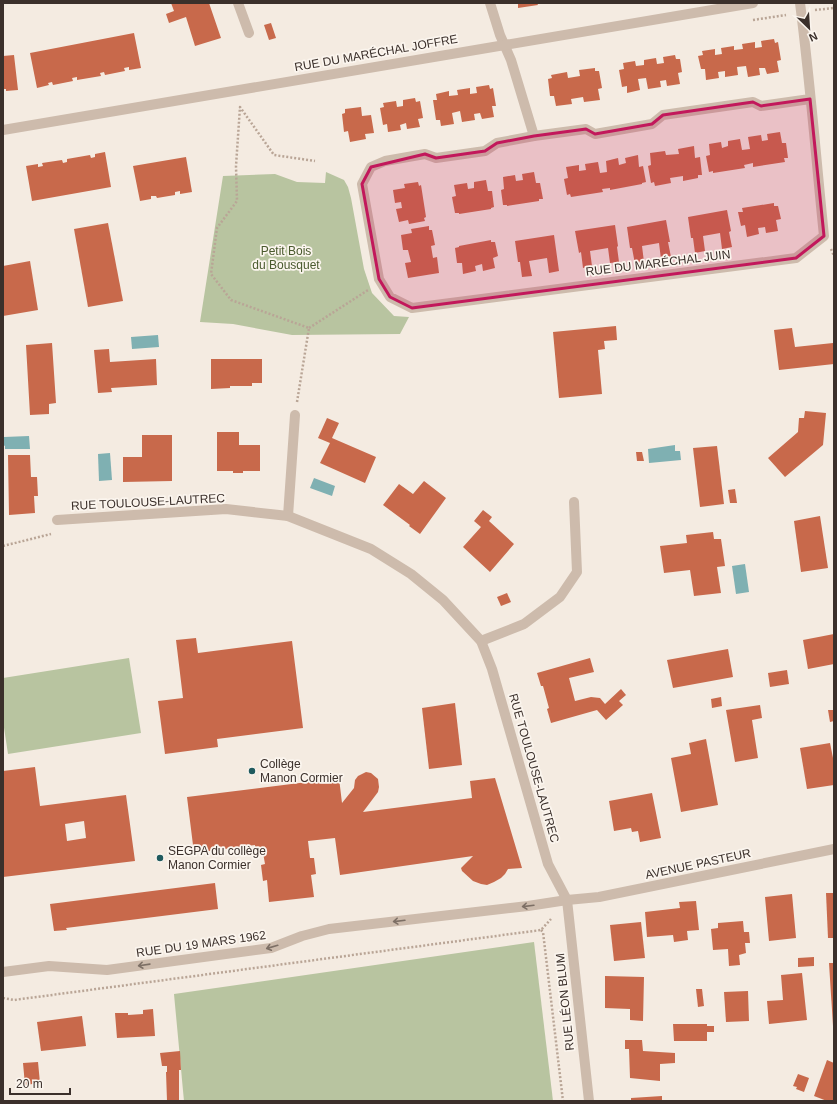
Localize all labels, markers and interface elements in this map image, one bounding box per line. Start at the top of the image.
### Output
north arrow [789,8,829,48]
text: N [807,30,819,44]
street label: RUE DU MARÉCHAL JOFFRE [293,31,459,74]
park label: Petit Bois du Bousquet [252,244,320,272]
street label: RUE DU MARÉCHAL JUIN [585,246,731,279]
street label: RUE TOULOUSE-LAUTREC [71,491,226,513]
street label: RUE TOULOUSE-LAUTREC [506,692,562,844]
place label: Collège Manon Cormier [260,757,343,785]
marker: Collège Manon Cormier [247,766,257,776]
place label: SEGPA du collège Manon Cormier [168,844,266,872]
street label: AVENUE PASTEUR [644,846,752,882]
marker: SEGPA du collège Manon Cormier [155,853,165,863]
one-way arrow [522,902,535,910]
one-way arrow [393,917,406,925]
street label: RUE DU 19 MARS 1962 [135,928,267,960]
one-way arrow [266,944,279,951]
street label: RUE LÉON BLUM [552,953,577,1052]
one-way arrow [138,961,151,969]
scale bar [10,1070,70,1096]
text: 20 m [16,1077,43,1091]

